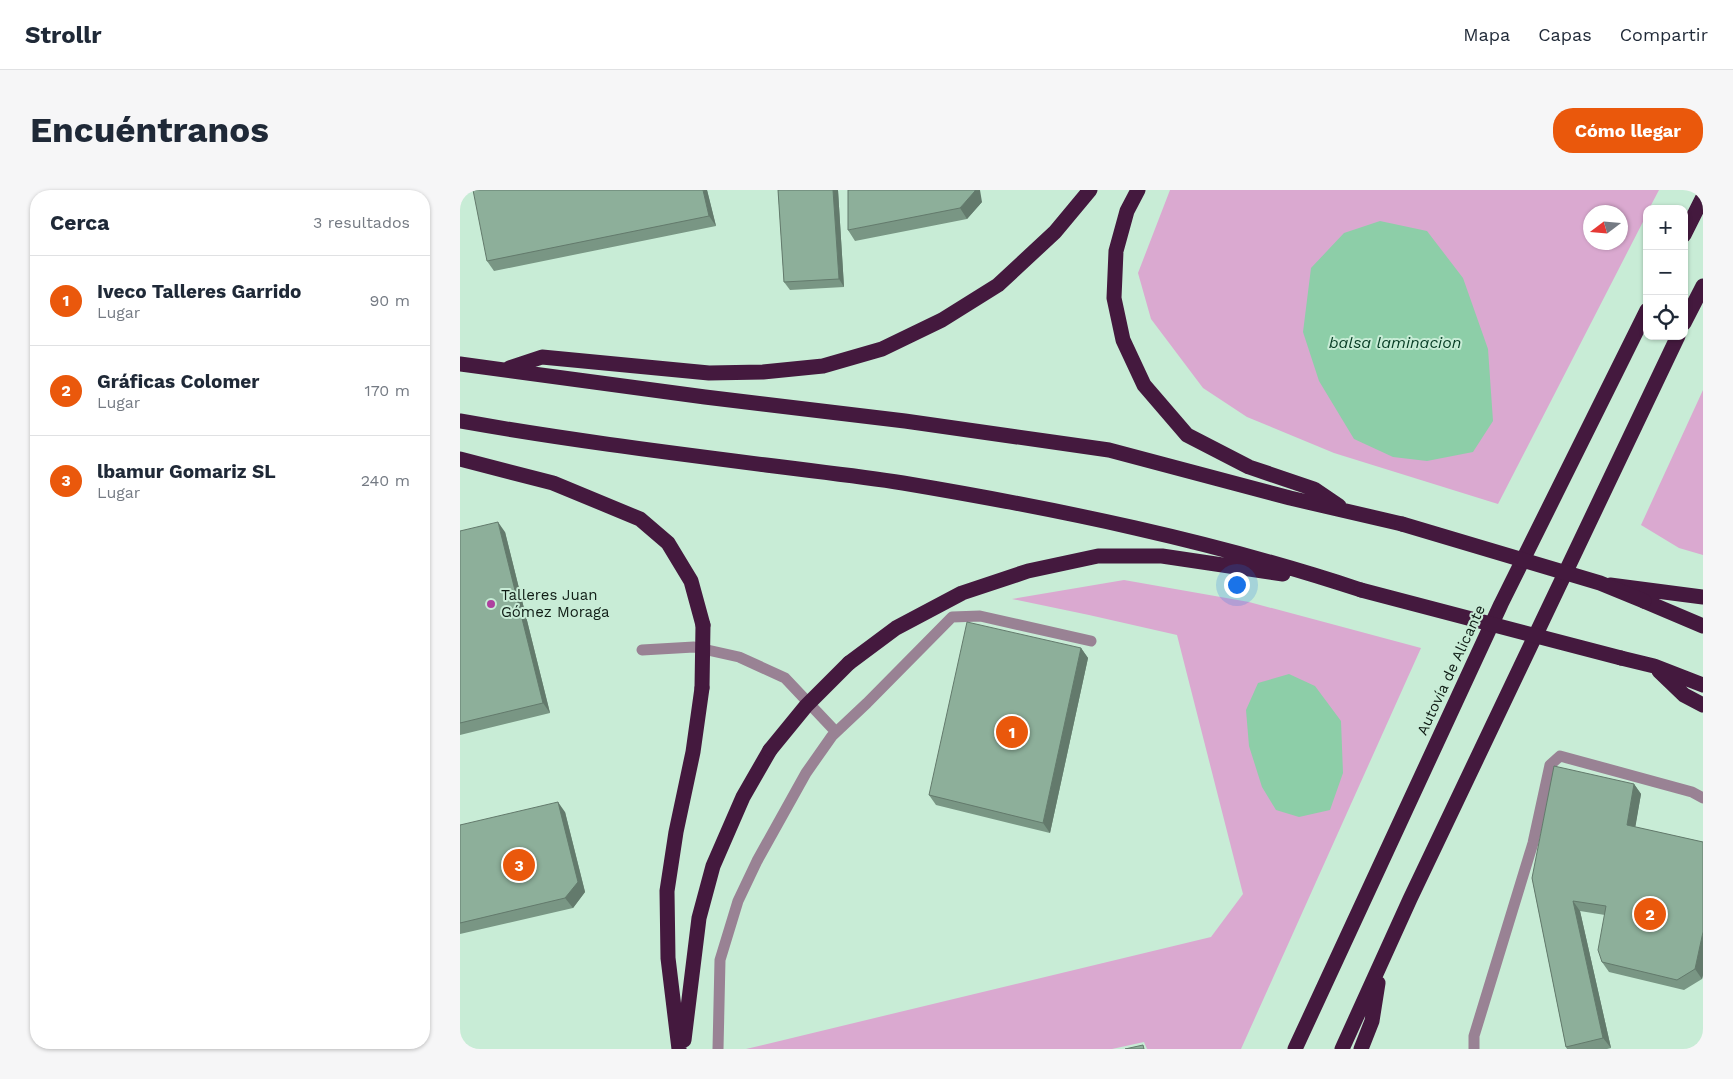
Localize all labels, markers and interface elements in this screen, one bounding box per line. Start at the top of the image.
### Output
text: Strollr [25,21,102,49]
text: Mapa [1463,24,1510,45]
text: Capas [1538,24,1592,45]
text: Compartir [1620,24,1708,45]
button: Cómo llegar [1553,108,1703,153]
text: Encuéntranos [30,109,269,151]
north arrow [1583,205,1628,250]
map controls [1643,205,1688,340]
button: + [1643,205,1688,250]
text: Cerca [50,210,109,235]
text: 3 resultados [313,213,410,232]
button: − [1643,250,1688,295]
text: Iveco Talleres Garrido [97,280,301,303]
text: 1 [63,291,69,310]
text: 90 m [369,291,410,310]
button: locate [1643,295,1688,340]
text: Lugar [97,303,140,322]
water label: balsa laminacion [1329,333,1461,352]
text: Gráficas Colomer [97,370,259,393]
text: 2 [61,381,71,400]
text: 170 m [364,381,410,400]
text: Lugar [97,393,140,412]
text: lbamur Gomariz SL [97,460,276,483]
text: 3 [61,471,71,490]
text: 240 m [361,471,410,490]
text: Lugar [97,483,140,502]
your location [1224,572,1250,598]
place label: Talleres Juan Gómez Moraga [501,586,610,621]
marker: Talleres Juan Gómez Moraga [485,598,497,610]
street label: Autovía de Alicante [1413,602,1489,738]
pin: 1 [996,713,1028,751]
pin: 3 [503,846,535,884]
pin: 2 [1634,895,1666,933]

